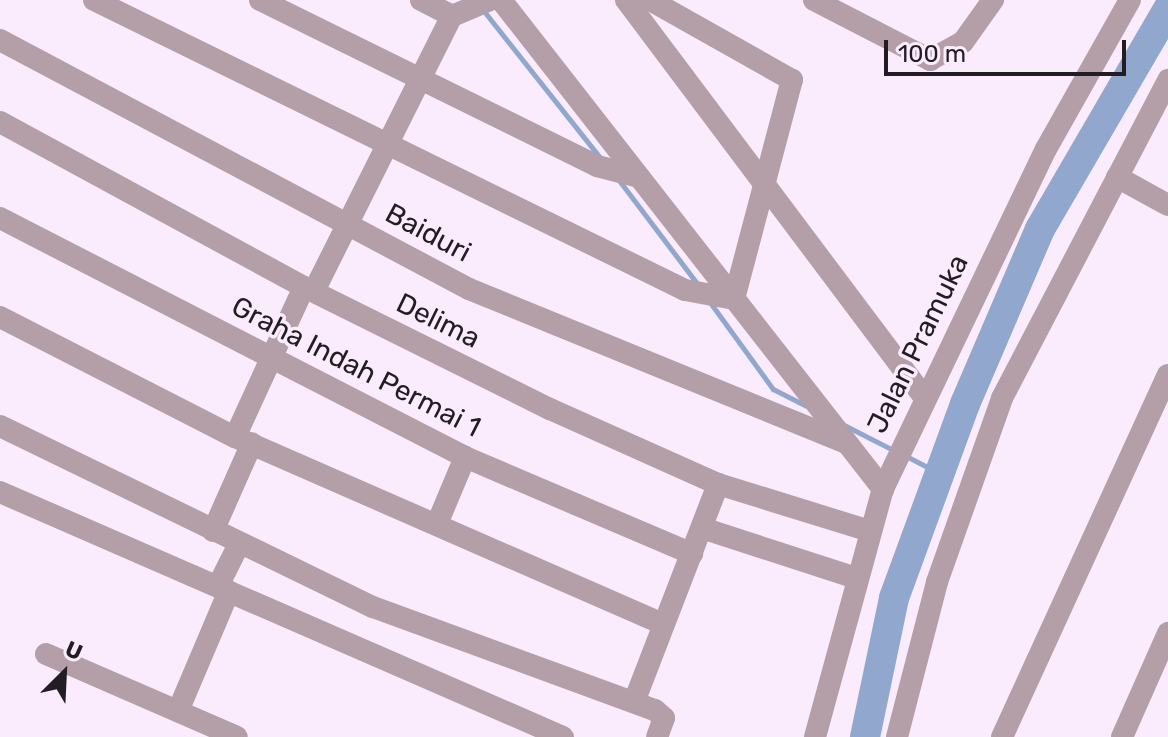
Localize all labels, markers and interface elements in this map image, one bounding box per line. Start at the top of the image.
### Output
scale bar [888,24,1130,74]
text: 100 m [898,40,966,68]
street label: Baiduri [380,197,476,269]
street label: Jalan Pramuka [860,249,976,439]
street label: Delima [391,286,485,356]
street label: Graha Indah Permai 1 [226,290,486,444]
north arrow [24,633,104,713]
text: U [61,635,87,666]

